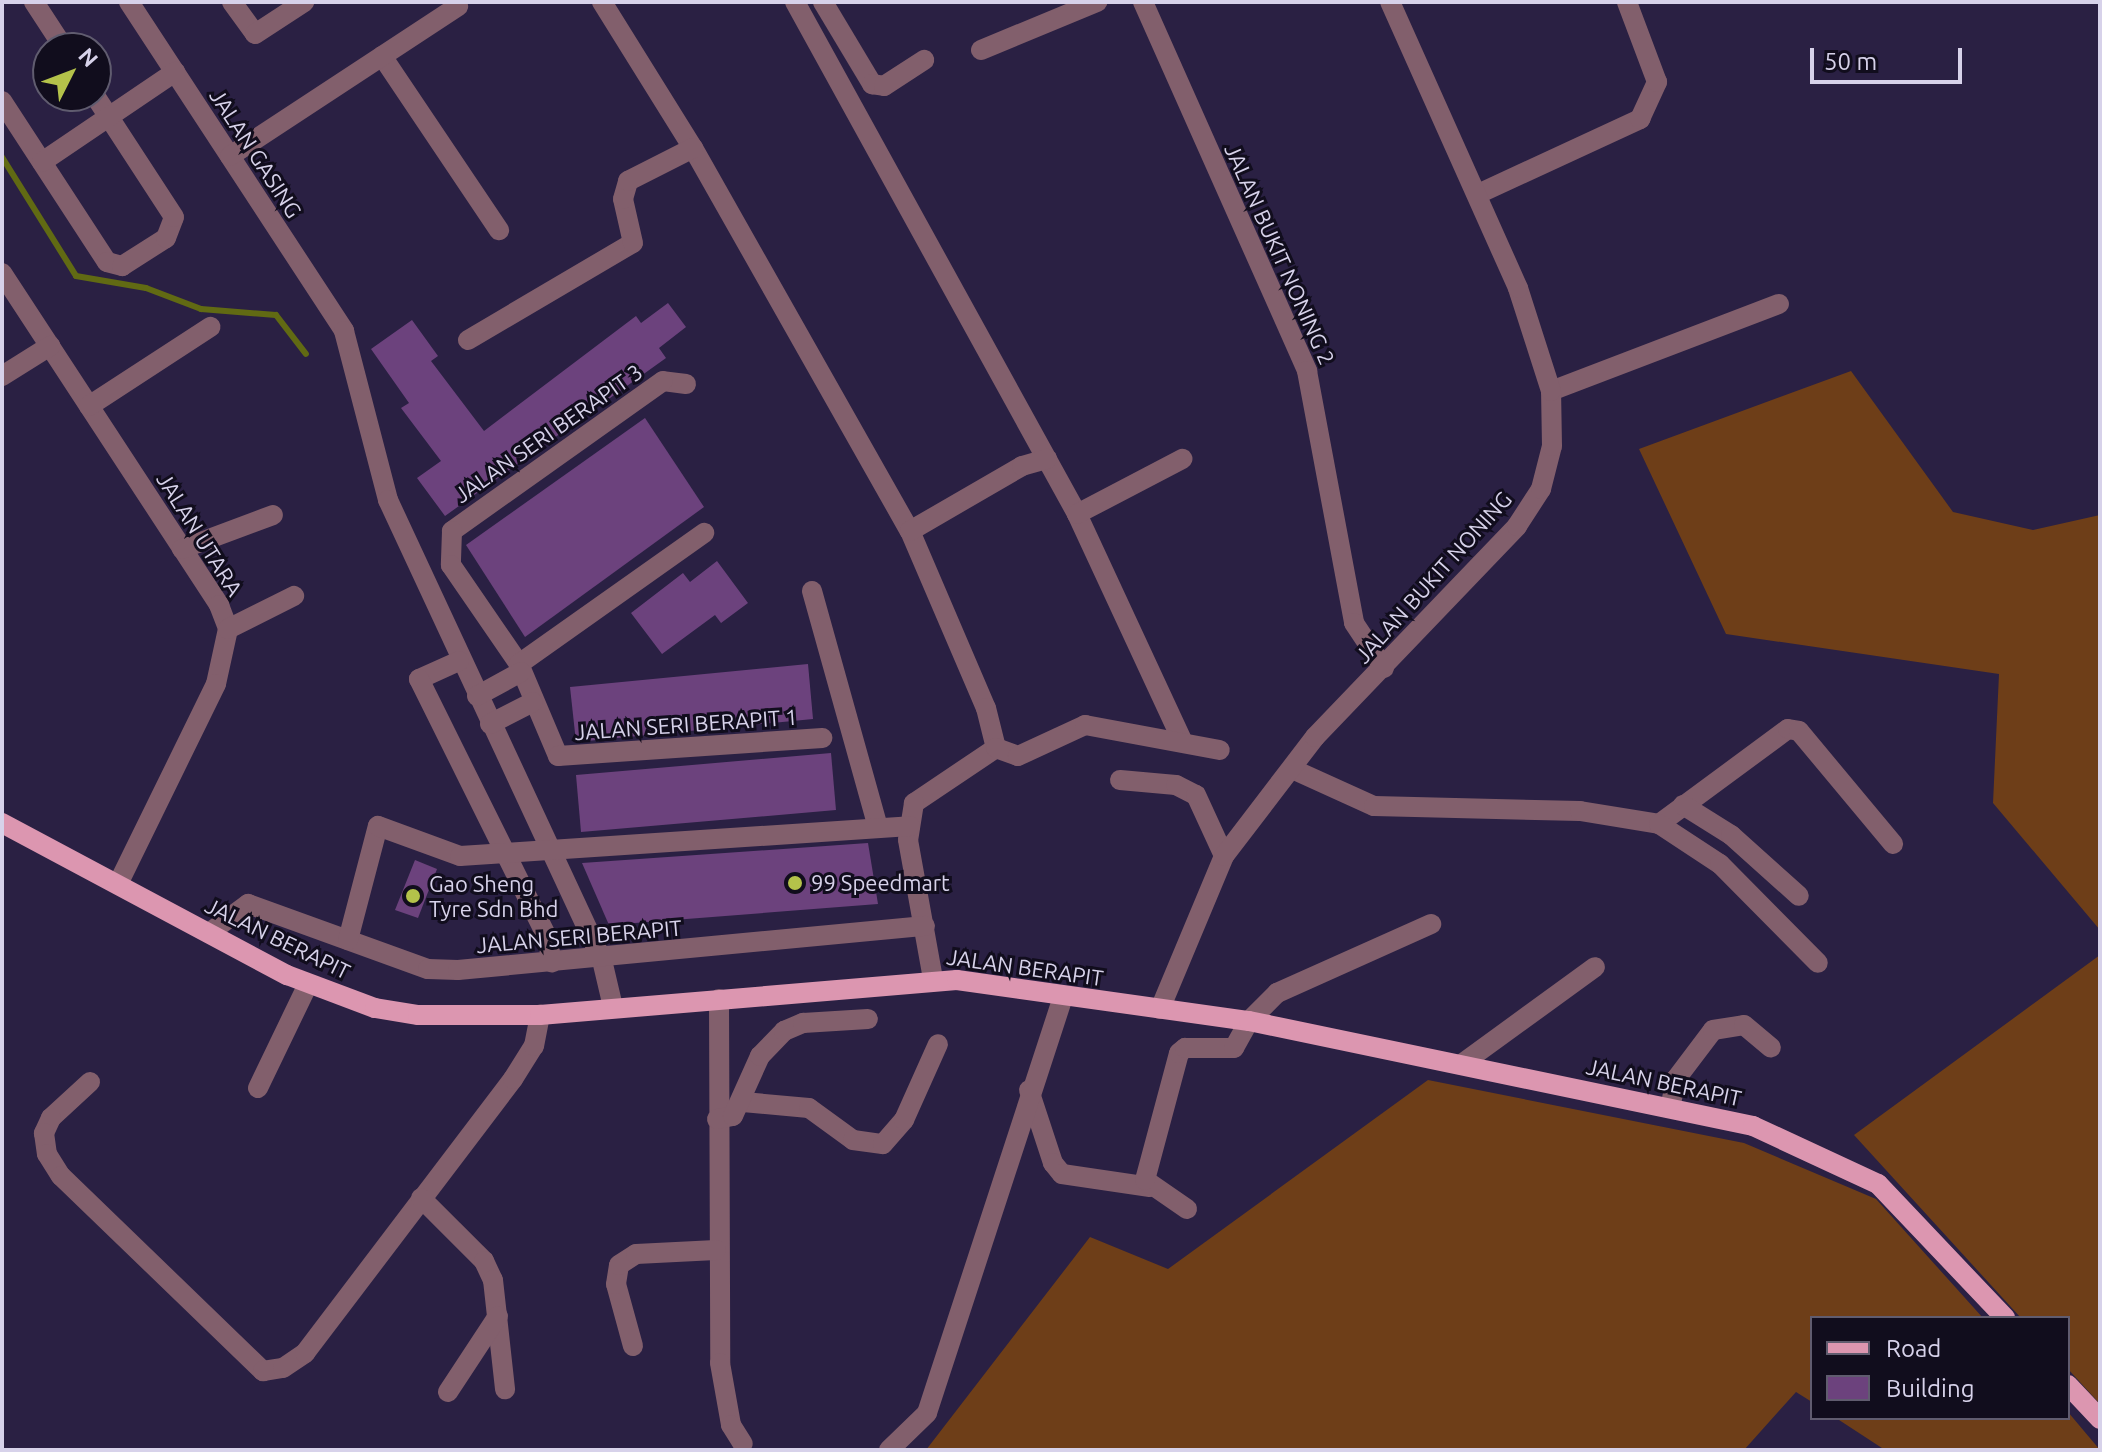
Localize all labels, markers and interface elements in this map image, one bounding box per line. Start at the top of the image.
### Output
north arrow [32,32,112,112]
scale bar [1814,32,1966,82]
text: N [74,42,103,71]
text: 50 m [1824,48,1877,75]
street label: JALAN GASING [204,83,308,223]
street label: JALAN BUKIT NONING 2 [1219,139,1341,369]
street label: JALAN SERI BERAPIT 3 [449,358,647,508]
street label: JALAN UTARA [151,467,249,601]
street label: JALAN BUKIT NONING [1349,486,1517,668]
street label: JALAN SERI BERAPIT 1 [574,703,798,745]
place label: Gao Sheng Tyre Sdn Bhd [429,870,558,922]
place label: 99 Speedmart [811,870,950,896]
marker: 99 Speedmart [786,874,804,892]
marker: Gao Sheng Tyre Sdn Bhd [404,887,422,905]
street label: JALAN BERAPIT [201,892,355,984]
street label: JALAN SERI BERAPIT [475,914,683,958]
street label: JALAN BERAPIT [945,943,1105,991]
street label: JALAN BERAPIT [1584,1053,1744,1111]
legend [1810,1316,2070,1420]
text: Road [1886,1335,1941,1362]
text: Building [1886,1375,1974,1402]

